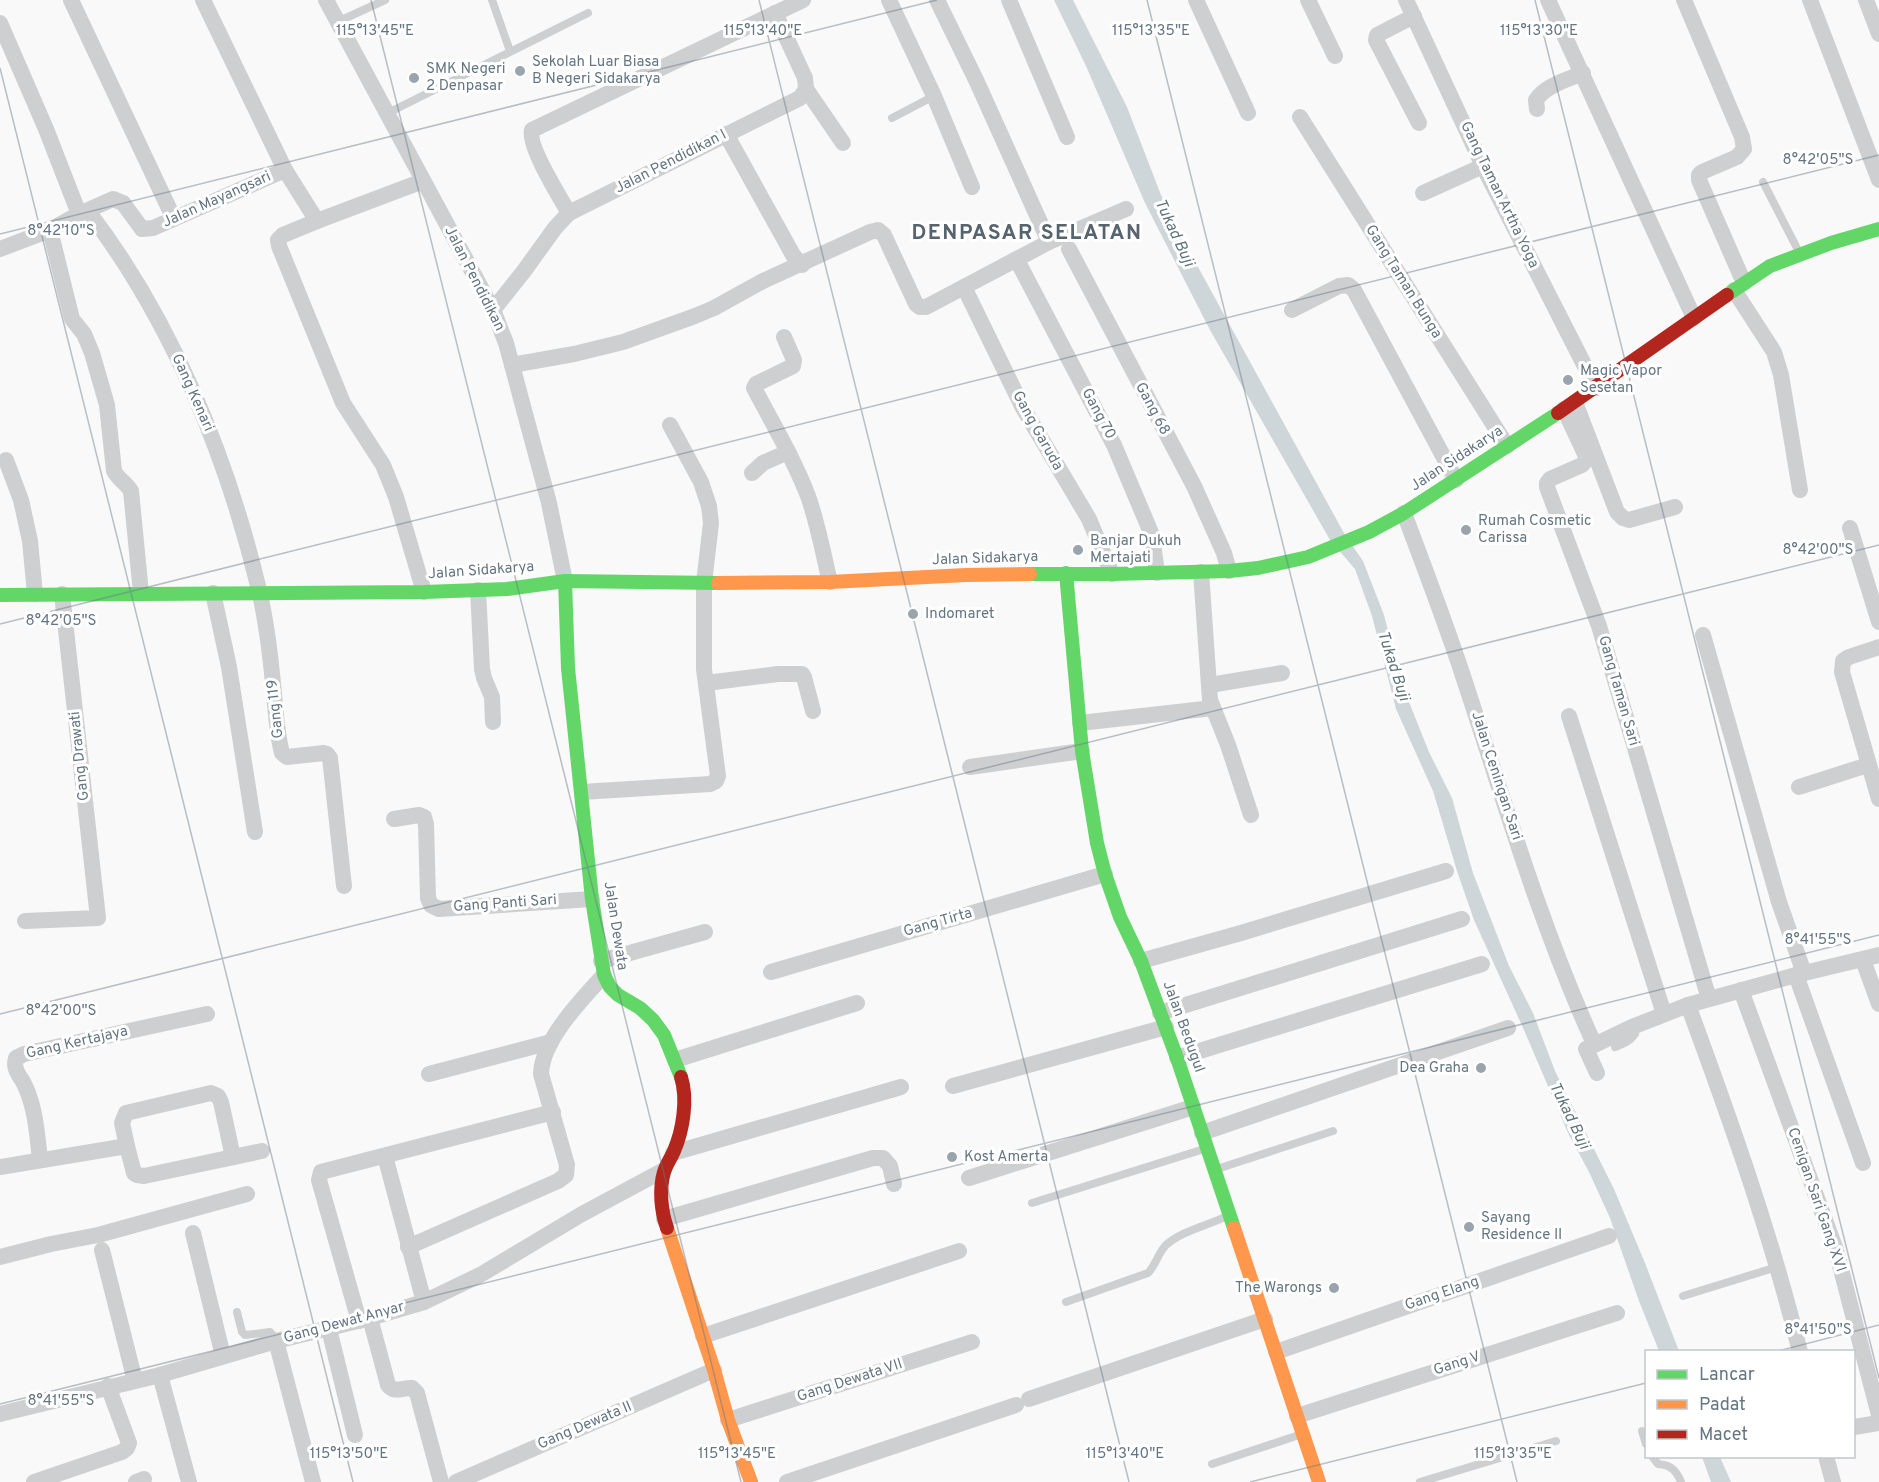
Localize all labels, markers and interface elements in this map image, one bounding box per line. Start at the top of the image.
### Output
text: 115°13'45"E [336,22,414,41]
text: 115°13'40"E [724,22,802,41]
text: 115°13'35"E [1112,22,1190,41]
text: 115°13'30"E [1500,22,1578,41]
place label: Sekolah Luar Biasa B Negeri Sidakarya [532,53,660,89]
place label: SMK Negeri 2 Denpasar [426,60,506,96]
marker: Sekolah Luar Biasa B Negeri Sidakarya [513,64,527,78]
marker: SMK Negeri 2 Denpasar [407,71,421,85]
street label: Gang Taman Artha Yoga [1455,119,1543,271]
street label: Jalan Pendidikan I [612,126,730,198]
text: 8°42'05"S [1783,151,1853,170]
street label: Jalan Mayangsari [160,168,274,232]
water label: Tukad Buji [1150,196,1199,271]
district label: DENPASAR SELATAN [912,220,1143,247]
text: 8°42'10"S [27,222,95,241]
street label: Gang Taman Bunga [1360,222,1446,342]
street label: Jalan Pendidikan [439,223,509,335]
street label: Gang Kenari [166,351,218,435]
place label: Magic Vapor Sesetan [1580,362,1662,398]
marker: Magic Vapor Sesetan [1561,373,1575,387]
street label: Gang 68 [1130,379,1174,439]
street label: Gang 70 [1077,385,1119,443]
street label: Gang Garuda [1007,388,1067,474]
street label: Jalan Sidakarya [1407,422,1507,496]
place label: Rumah Cosmetic Carissa [1478,512,1592,548]
marker: Rumah Cosmetic Carissa [1459,523,1473,537]
place label: Banjar Dukuh Mertajati [1090,532,1182,568]
text: 8°42'00"S [1782,541,1854,560]
marker: Banjar Dukuh Mertajati [1071,543,1085,557]
street label: Jalan Sidakarya [932,548,1038,570]
street label: Jalan Sidakarya [427,558,535,584]
place label: Indomaret [925,605,995,624]
marker: Indomaret [906,607,920,621]
text: 8°42'05"S [26,612,96,631]
water label: Tukad Buji [1372,628,1414,705]
street label: Gang Taman Sari [1593,634,1643,748]
street label: Gang 119 [263,679,289,739]
street label: Jalan Ceningan Sari [1466,709,1526,843]
street label: Gang Drawati [66,710,94,802]
street label: Jalan Dewata [599,880,631,972]
street label: Gang Panti Sari [453,891,557,917]
street label: Gang Tirta [902,904,974,942]
text: 8°41'55"S [1784,931,1852,950]
street label: Jalan Bedugul [1158,979,1208,1075]
text: 8°42'00"S [25,1002,97,1021]
street label: Gang Kertajaya [24,1022,130,1064]
place label: Dea Graha [1399,1059,1469,1078]
marker: Dea Graha [1474,1061,1488,1075]
water label: Tukad Buji [1544,1079,1594,1154]
street label: Cenigan Sari Gang XVI [1782,1125,1850,1275]
place label: Kost Amerta [964,1148,1048,1167]
marker: Kost Amerta [945,1150,959,1164]
place label: Sayang Residence II [1481,1209,1562,1245]
marker: Sayang Residence II [1462,1220,1476,1234]
street label: Gang Elang [1402,1272,1482,1316]
place label: The Warongs [1235,1279,1322,1298]
marker: The Warongs [1327,1281,1341,1295]
street label: Gang Dewat Anyar [282,1298,407,1348]
text: 8°41'50"S [1784,1321,1852,1340]
street label: Gang V [1431,1347,1483,1380]
legend [1645,1350,1855,1458]
street label: Gang Dewata VII [795,1355,905,1407]
text: Lancar [1699,1364,1755,1387]
text: 8°41'55"S [27,1392,95,1411]
text: Padat [1699,1394,1746,1417]
street label: Gang Dewata II [535,1398,635,1454]
text: Macet [1699,1424,1748,1447]
text: 115°13'50"E [310,1445,388,1464]
text: 115°13'45"E [698,1445,776,1464]
text: 115°13'40"E [1086,1445,1164,1464]
text: 115°13'35"E [1474,1445,1552,1464]

